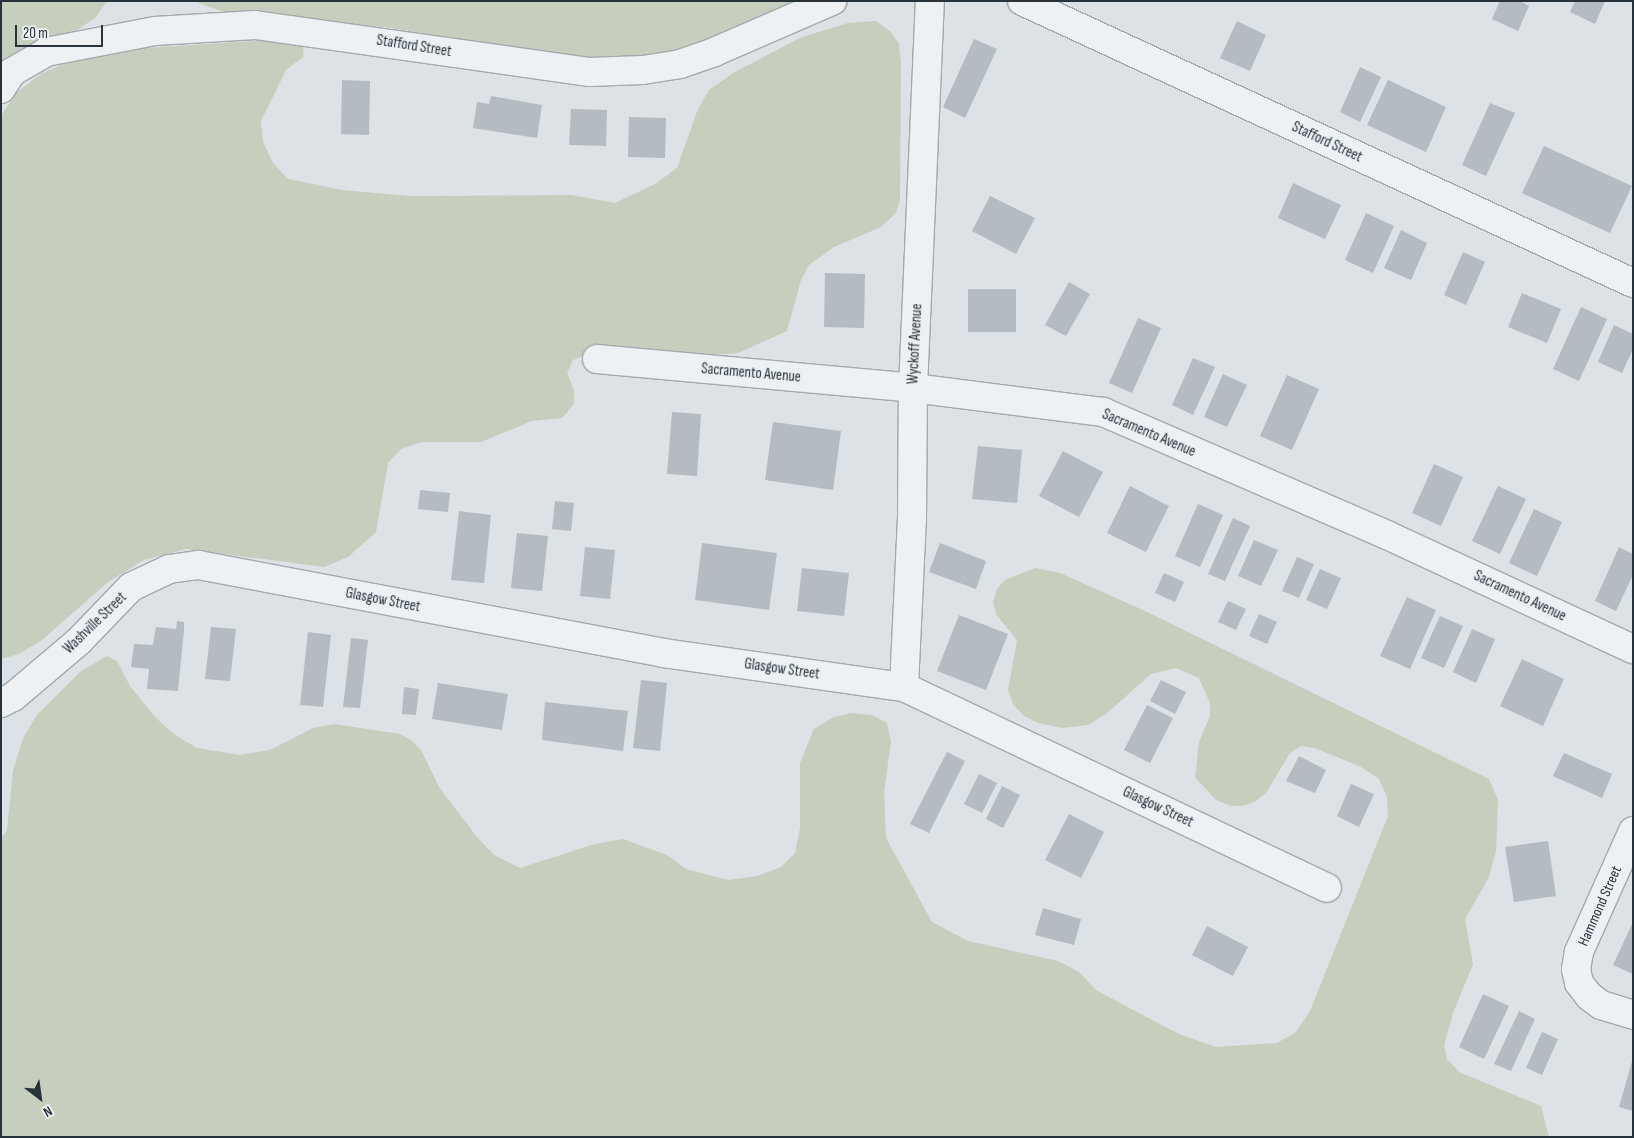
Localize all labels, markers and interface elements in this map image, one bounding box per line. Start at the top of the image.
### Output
scale bar [18,15,105,47]
text: 20 m [23,24,48,43]
street label: Stafford Street [375,31,453,61]
street label: Stafford Street [1289,118,1365,166]
street label: Wyckoff Avenue [904,303,926,385]
street label: Sacramento Avenue [700,360,802,386]
street label: Sacramento Avenue [1100,405,1198,461]
street label: Sacramento Avenue [1471,567,1569,625]
street label: Glasgow Street [344,584,422,616]
street label: Washville Street [60,588,130,658]
street label: Glasgow Street [743,655,821,683]
street label: Glasgow Street [1120,783,1196,831]
street label: Hammond Street [1574,863,1626,949]
north arrow [15,1073,65,1123]
text: N [40,1102,55,1121]

